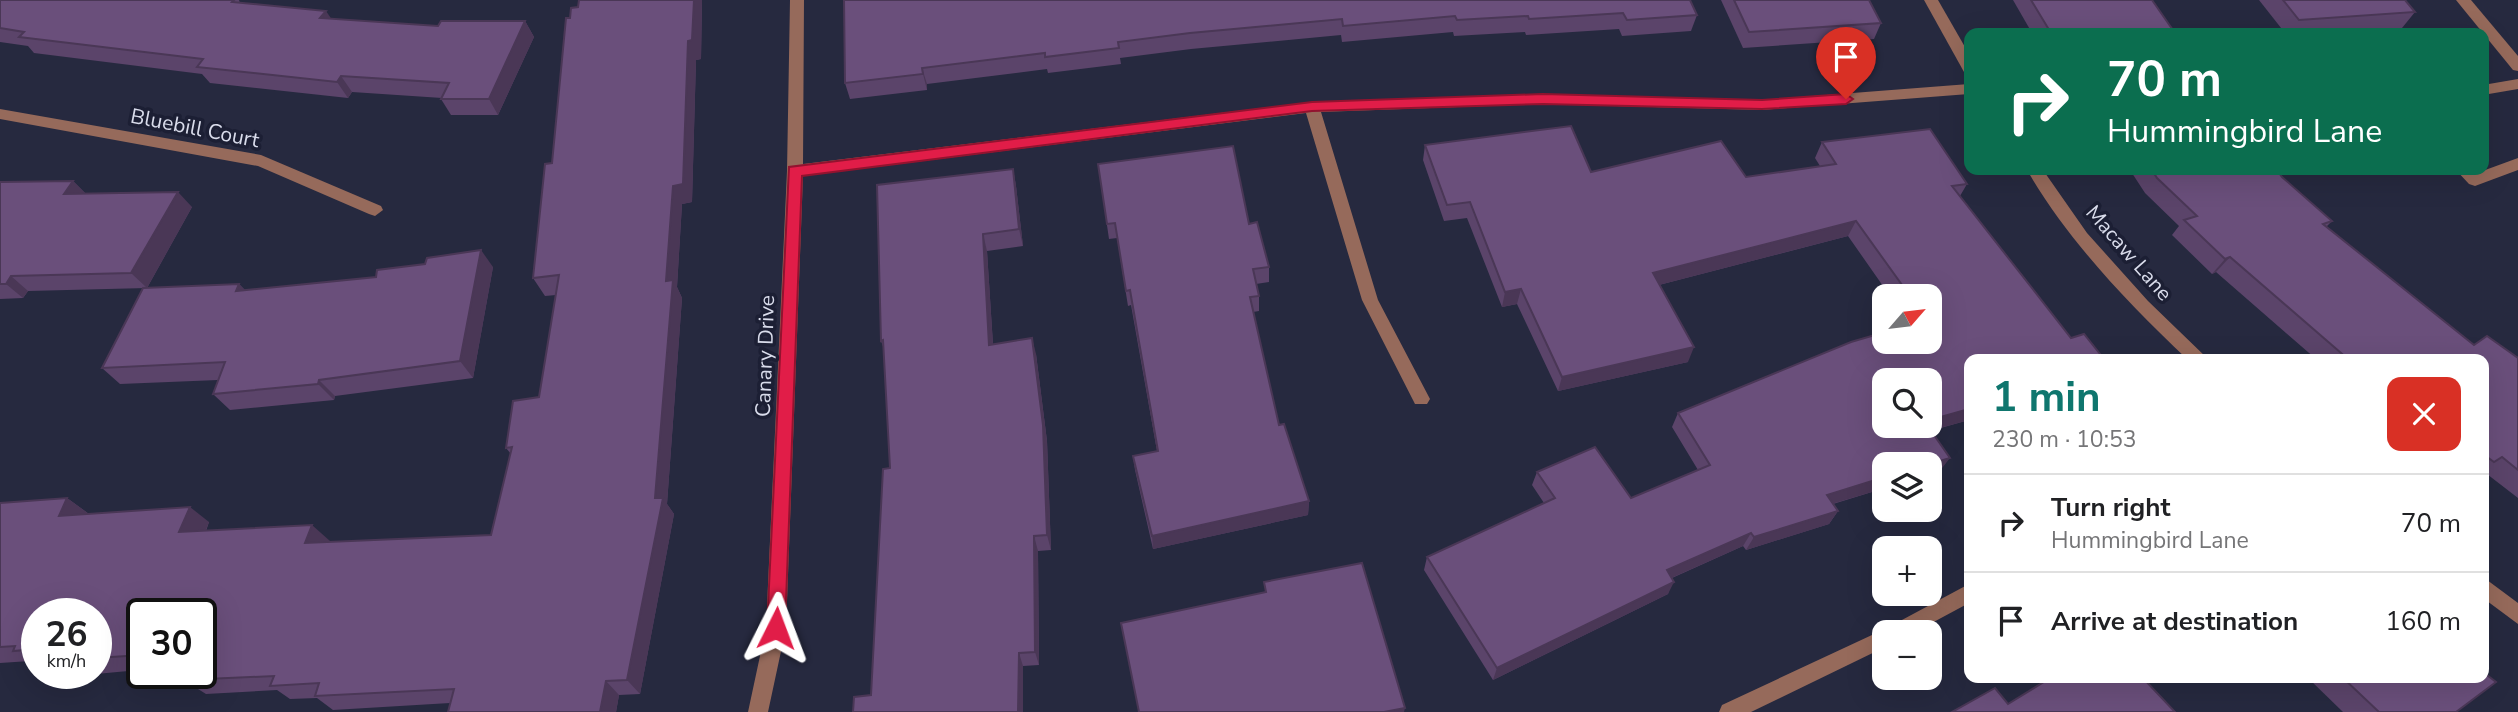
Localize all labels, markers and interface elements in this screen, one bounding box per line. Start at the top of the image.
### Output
pin [1816,27,1876,99]
icon: arrive [1827,38,1865,76]
text: 70 m [2107,46,2222,113]
icon: right [1992,56,2083,147]
street label: Bluebill Court [128,102,262,154]
text: Hummingbird Lane [2107,110,2382,153]
street label: Macaw Lane [2080,199,2178,307]
north arrow [1872,284,1942,354]
map controls [1872,284,1942,690]
street label: Canary Drive [749,294,781,418]
button: search [1872,368,1942,438]
text: 1 min [1992,369,2101,426]
button: close [2387,377,2461,451]
text: 230 m · 10:53 [1992,424,2137,455]
button: layers [1872,452,1942,522]
text: Turn right [2051,490,2170,525]
icon: right [1992,504,2030,542]
text: 70 m [2401,506,2461,541]
text: Hummingbird Lane [2051,525,2249,556]
button: + [1872,536,1942,606]
position arrow [739,591,813,665]
speed limit sign: 30 [126,598,217,689]
icon: arrive [1992,602,2030,640]
text: Arrive at destination [2051,604,2298,639]
text: 160 m [2385,604,2461,639]
text: 26 [45,611,88,658]
button: − [1872,620,1942,690]
text: km/h [47,649,86,673]

